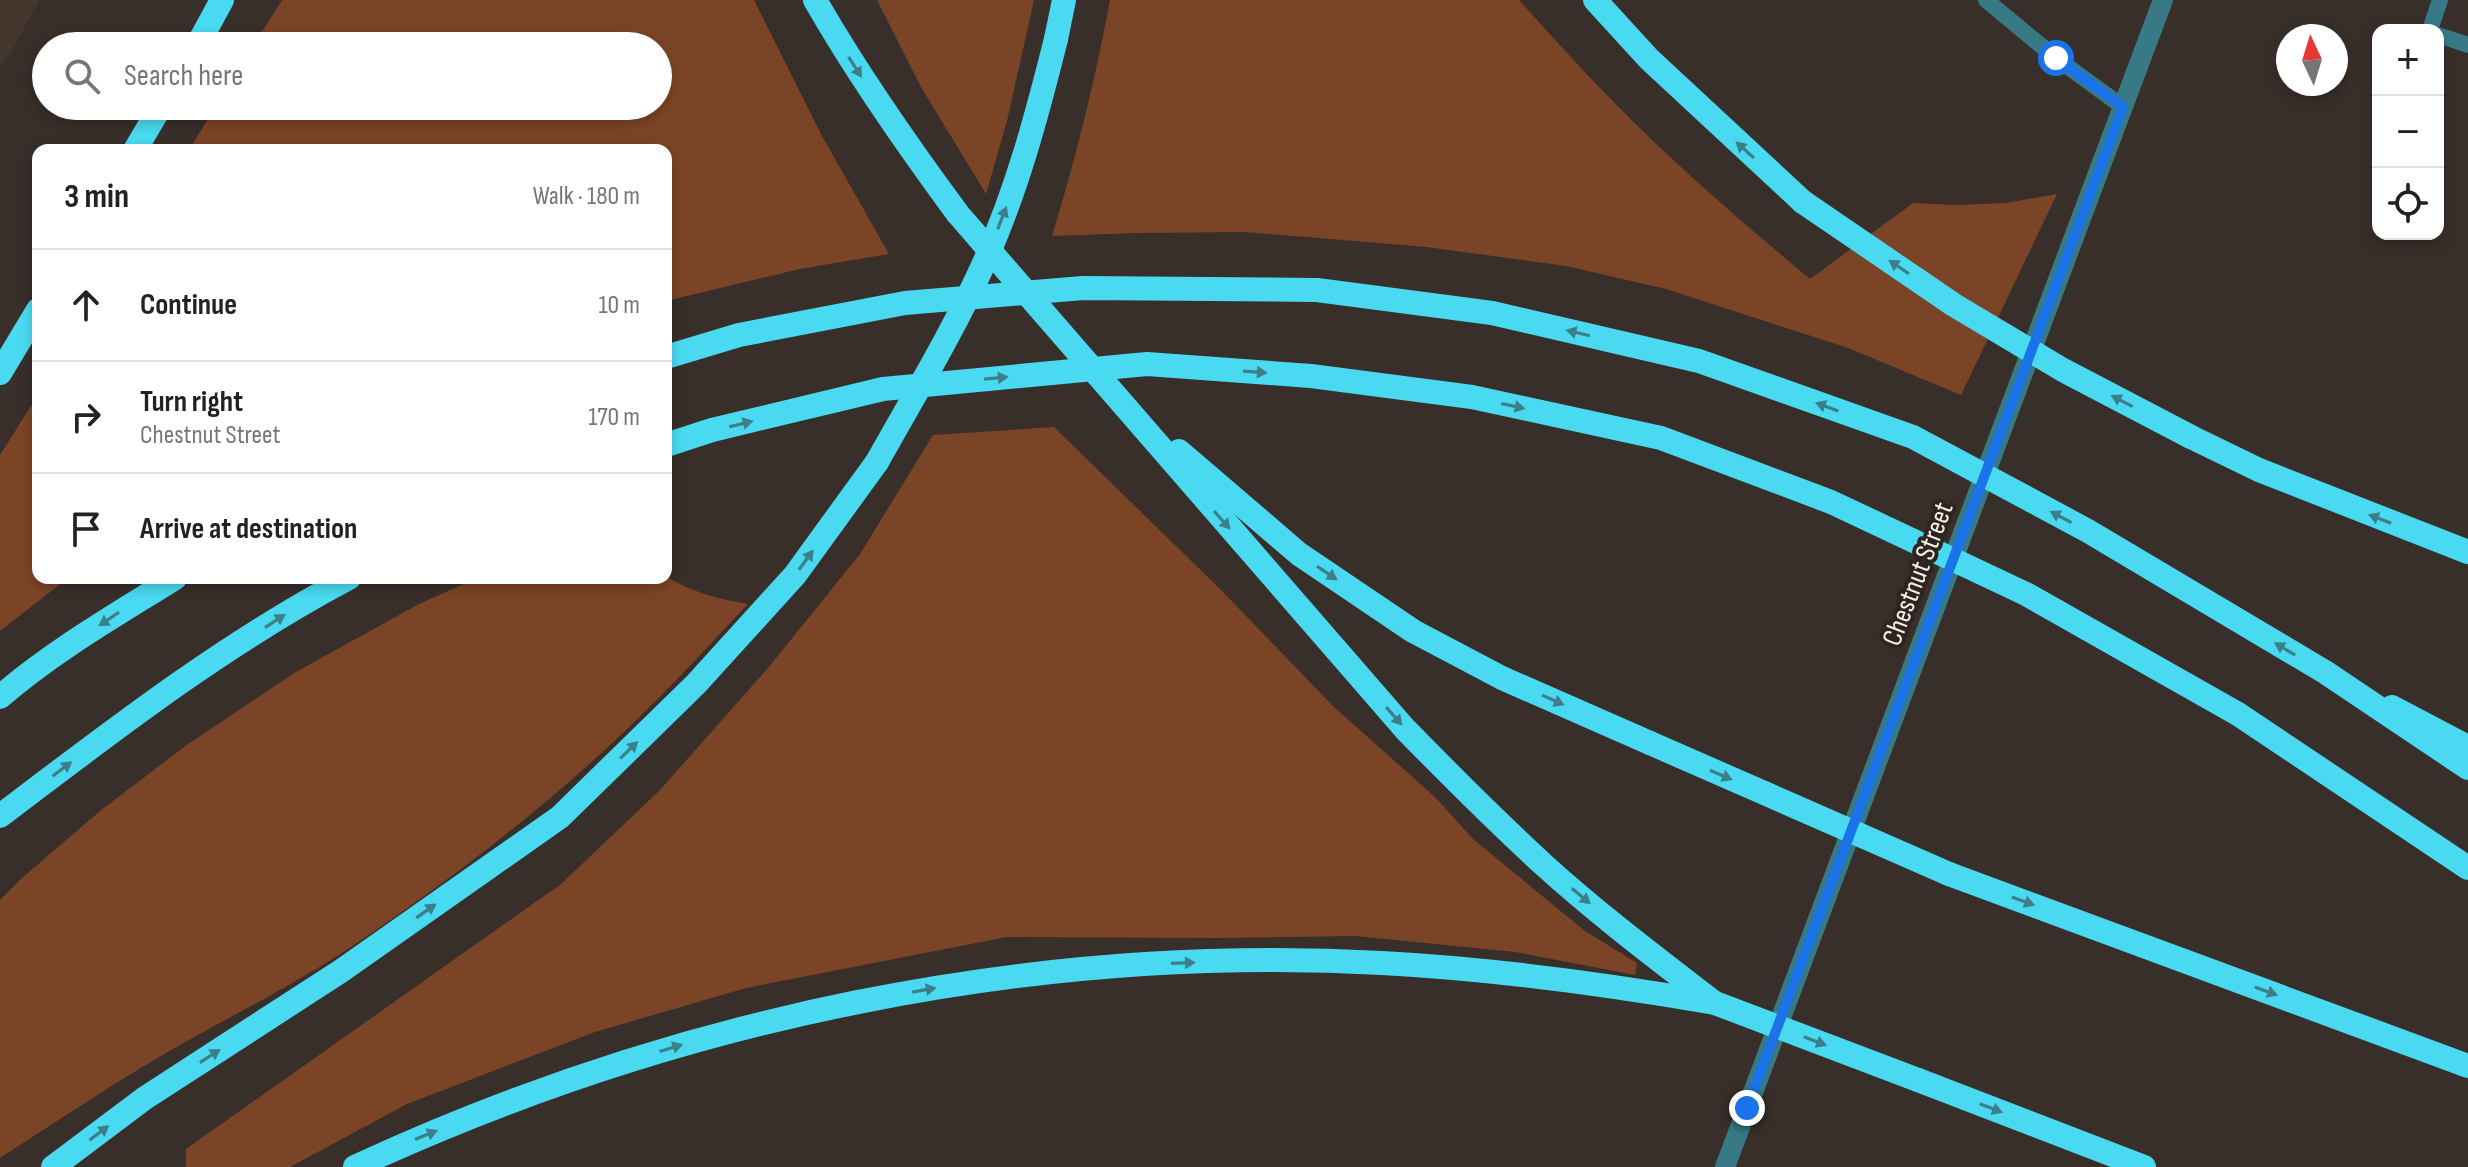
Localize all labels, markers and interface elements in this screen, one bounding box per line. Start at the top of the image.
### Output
north arrow [2276,24,2348,96]
map controls [2372,24,2444,240]
button: + [2372,24,2444,96]
search box [32,32,672,120]
route start [2038,40,2074,76]
icon: search [60,54,104,98]
one-way arrow [847,57,862,78]
text: Search here [124,58,243,94]
button: − [2372,96,2444,168]
one-way arrow [1736,142,1756,159]
button: locate [2372,168,2444,240]
text: 3 min [64,176,129,217]
text: Walk · 180 m [533,181,640,212]
one-way arrow [996,206,1009,230]
one-way arrow [1888,260,1909,275]
icon: ahead [64,283,108,327]
text: Continue [140,287,237,323]
text: 10 m [598,290,640,321]
one-way arrow [1565,326,1590,339]
one-way arrow [1243,366,1268,379]
one-way arrow [984,372,1009,385]
text: Turn right [140,384,243,420]
one-way arrow [2110,394,2133,407]
icon: right [64,395,108,439]
one-way arrow [1501,400,1526,413]
one-way arrow [1814,400,1838,412]
text: 170 m [588,402,640,433]
one-way arrow [729,417,754,429]
text: Chestnut Street [140,420,280,451]
street label: Chestnut Street [1876,498,1960,650]
icon: arrive [64,507,108,551]
text: Arrive at destination [140,511,357,547]
one-way arrow [1213,511,1231,530]
one-way arrow [2050,511,2073,524]
one-way arrow [2368,512,2392,525]
one-way arrow [798,549,813,570]
one-way arrow [1316,565,1338,579]
one-way arrow [98,611,120,626]
one-way arrow [265,613,286,628]
one-way arrow [2274,642,2297,656]
one-way arrow [1541,693,1565,707]
one-way arrow [1384,706,1402,725]
one-way arrow [619,741,638,759]
one-way arrow [52,762,72,778]
one-way arrow [1710,768,1733,781]
one-way arrow [1570,887,1590,904]
one-way arrow [2011,895,2035,908]
one-way arrow [416,904,437,919]
one-way arrow [1171,957,1196,970]
one-way arrow [912,984,937,996]
one-way arrow [2254,985,2278,998]
one-way arrow [1803,1035,1827,1048]
one-way arrow [660,1041,684,1054]
one-way arrow [200,1048,221,1063]
route end [1729,1090,1765,1126]
one-way arrow [1979,1102,2003,1115]
one-way arrow [89,1125,109,1141]
one-way arrow [414,1129,438,1142]

